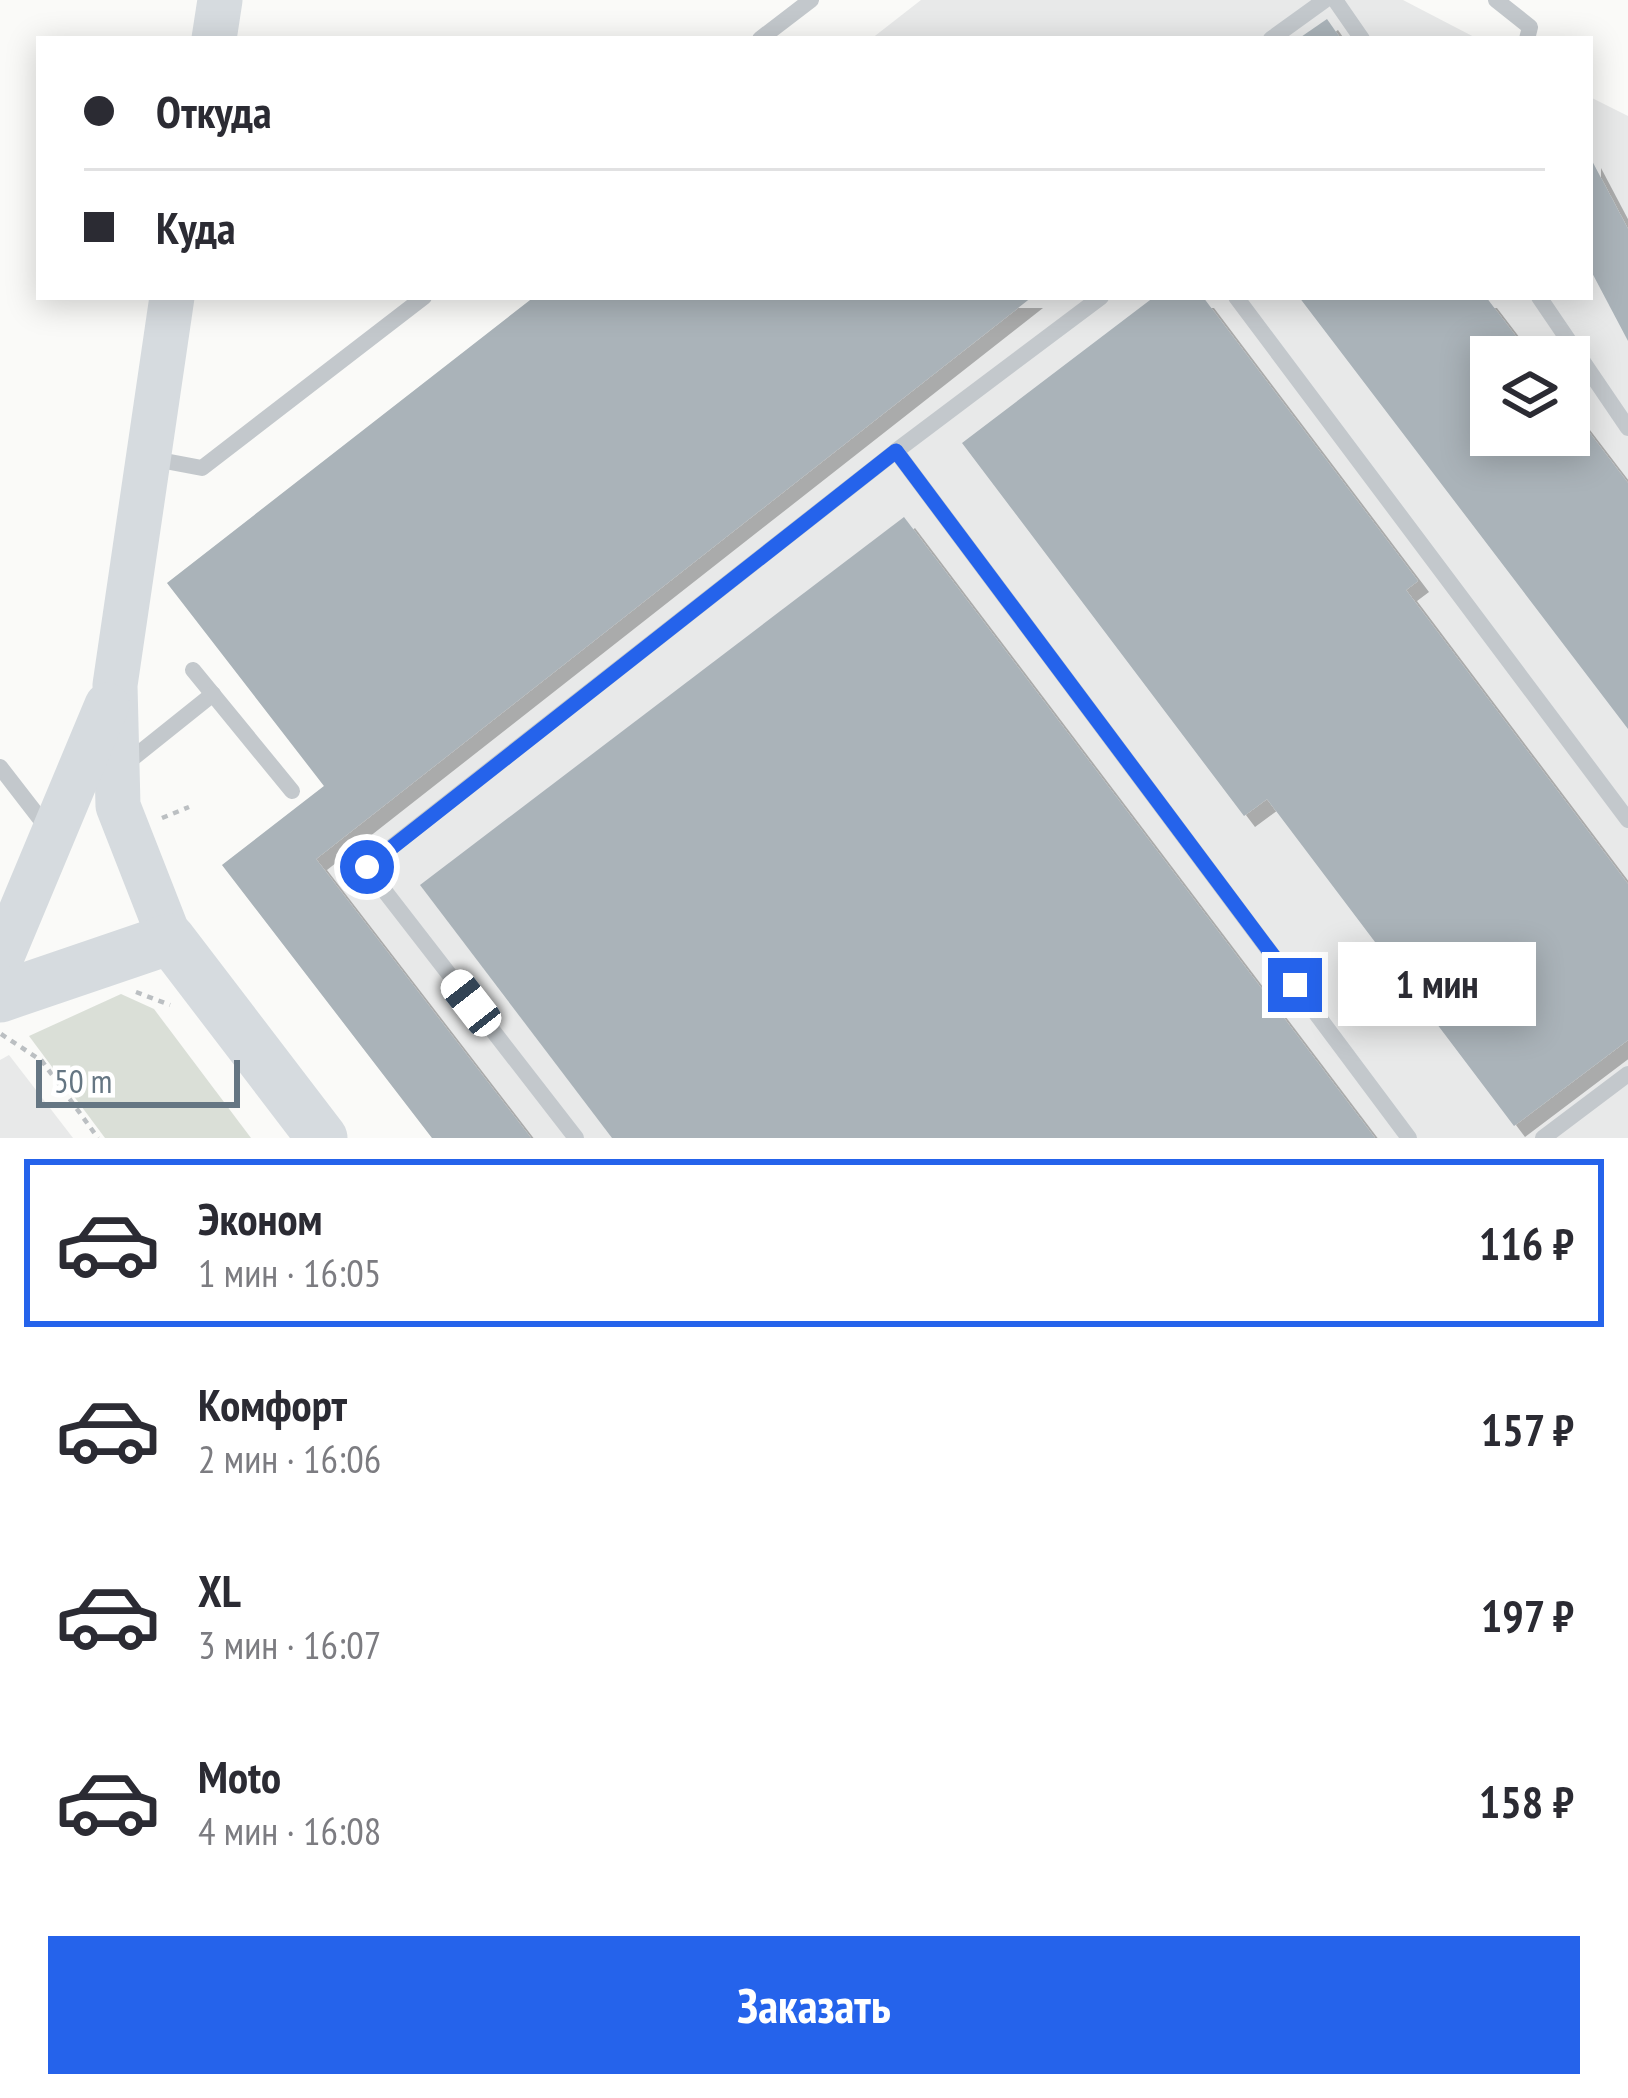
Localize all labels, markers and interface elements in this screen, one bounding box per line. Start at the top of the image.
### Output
text: Откуда [156,82,272,140]
text: Куда [156,198,235,256]
map controls [1470,336,1590,456]
button: layers [1470,336,1590,456]
route start [340,840,394,894]
callout: 1 мин [1337,943,1535,1027]
route end [1268,958,1322,1012]
text: 1 мин [1395,958,1479,1009]
car [435,964,507,1042]
scale bar [36,1054,240,1107]
text: 50 m [54,1059,112,1102]
icon: car [54,1189,162,1297]
text: Эконом [198,1189,322,1247]
text: 116 ₽ [1479,1214,1574,1272]
text: 1 мин · 16:05 [198,1247,381,1298]
icon: car [54,1375,162,1483]
text: Комфорт [198,1375,347,1433]
text: 157 ₽ [1481,1400,1574,1458]
text: 2 мин · 16:06 [198,1433,381,1484]
icon: car [54,1561,162,1669]
text: XL [198,1561,241,1619]
text: 197 ₽ [1481,1586,1574,1644]
text: 3 мин · 16:07 [198,1619,381,1670]
icon: car [54,1747,162,1855]
text: Moto [198,1747,281,1805]
text: 158 ₽ [1479,1772,1574,1830]
text: 4 мин · 16:08 [198,1805,381,1856]
button: Заказать [48,1936,1580,2074]

